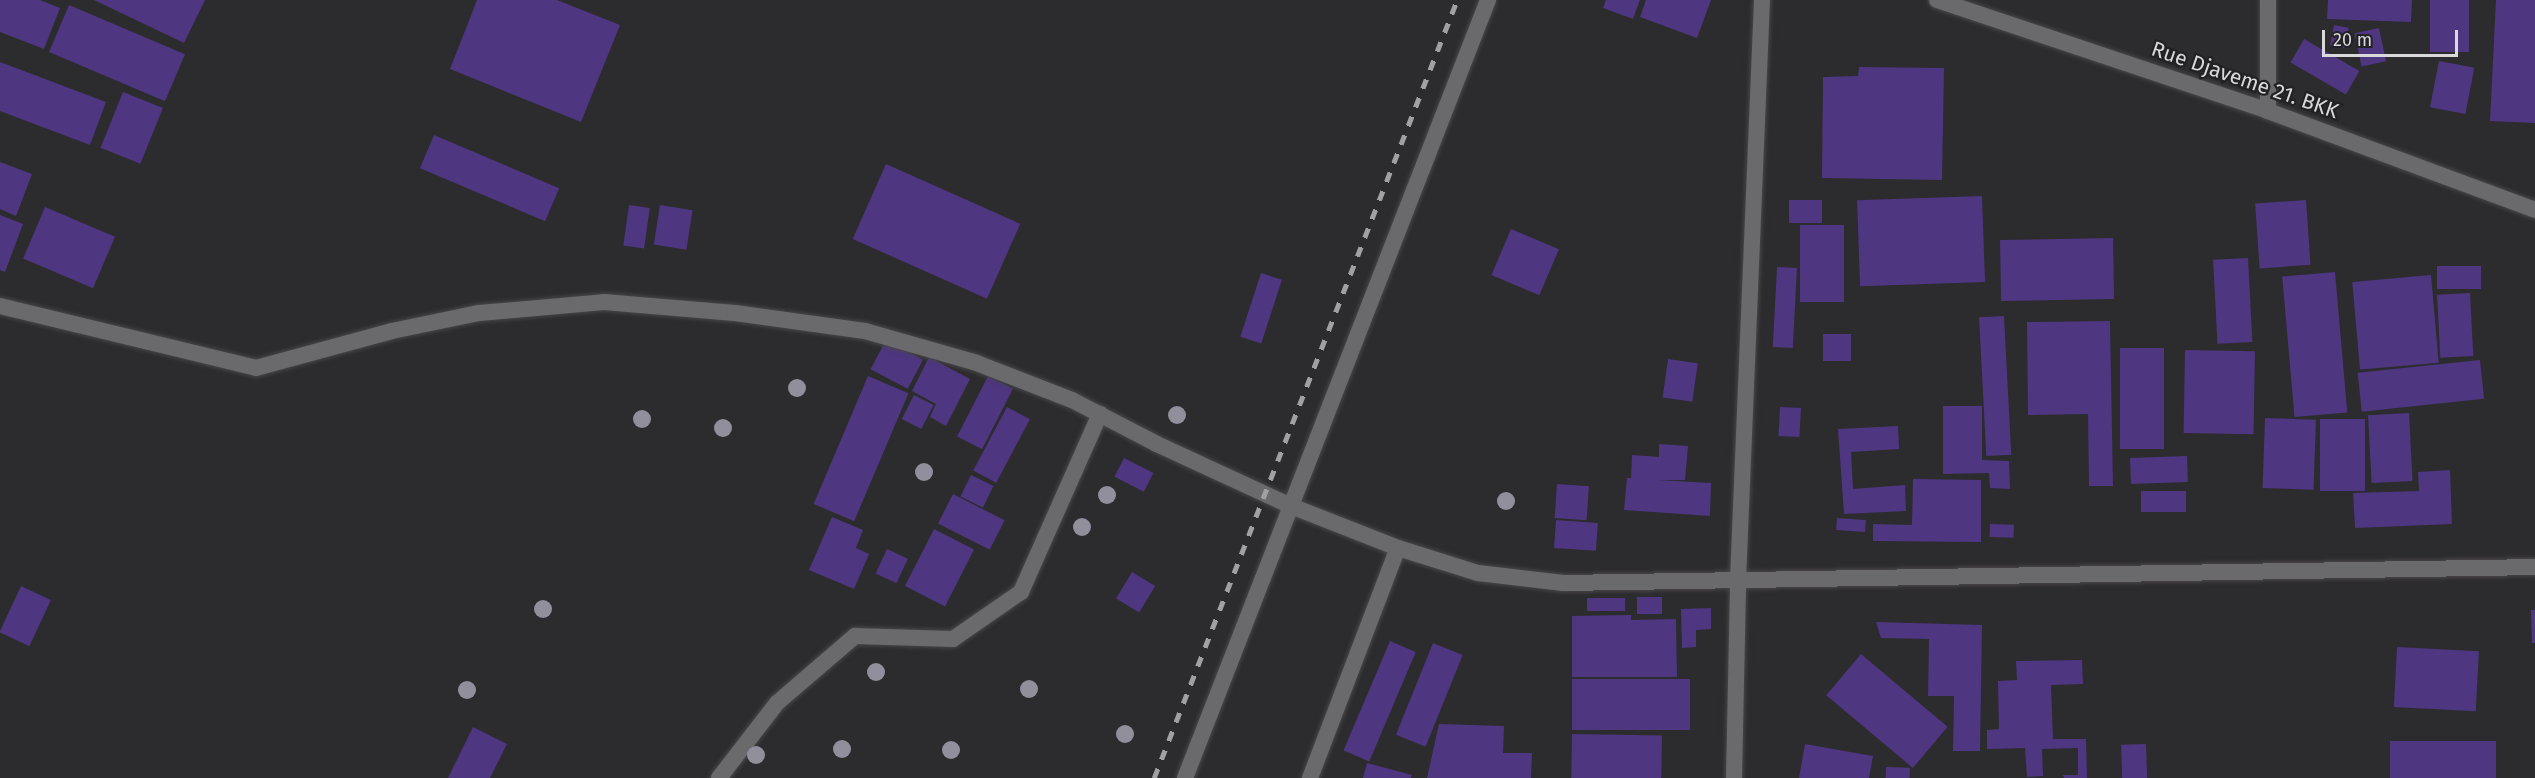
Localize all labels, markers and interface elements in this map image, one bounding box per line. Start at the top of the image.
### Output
scale bar [2325,18,2462,56]
text: 20 m [2333,29,2372,51]
street label: Rue Djaveme 21. BKK [2148,36,2342,124]

